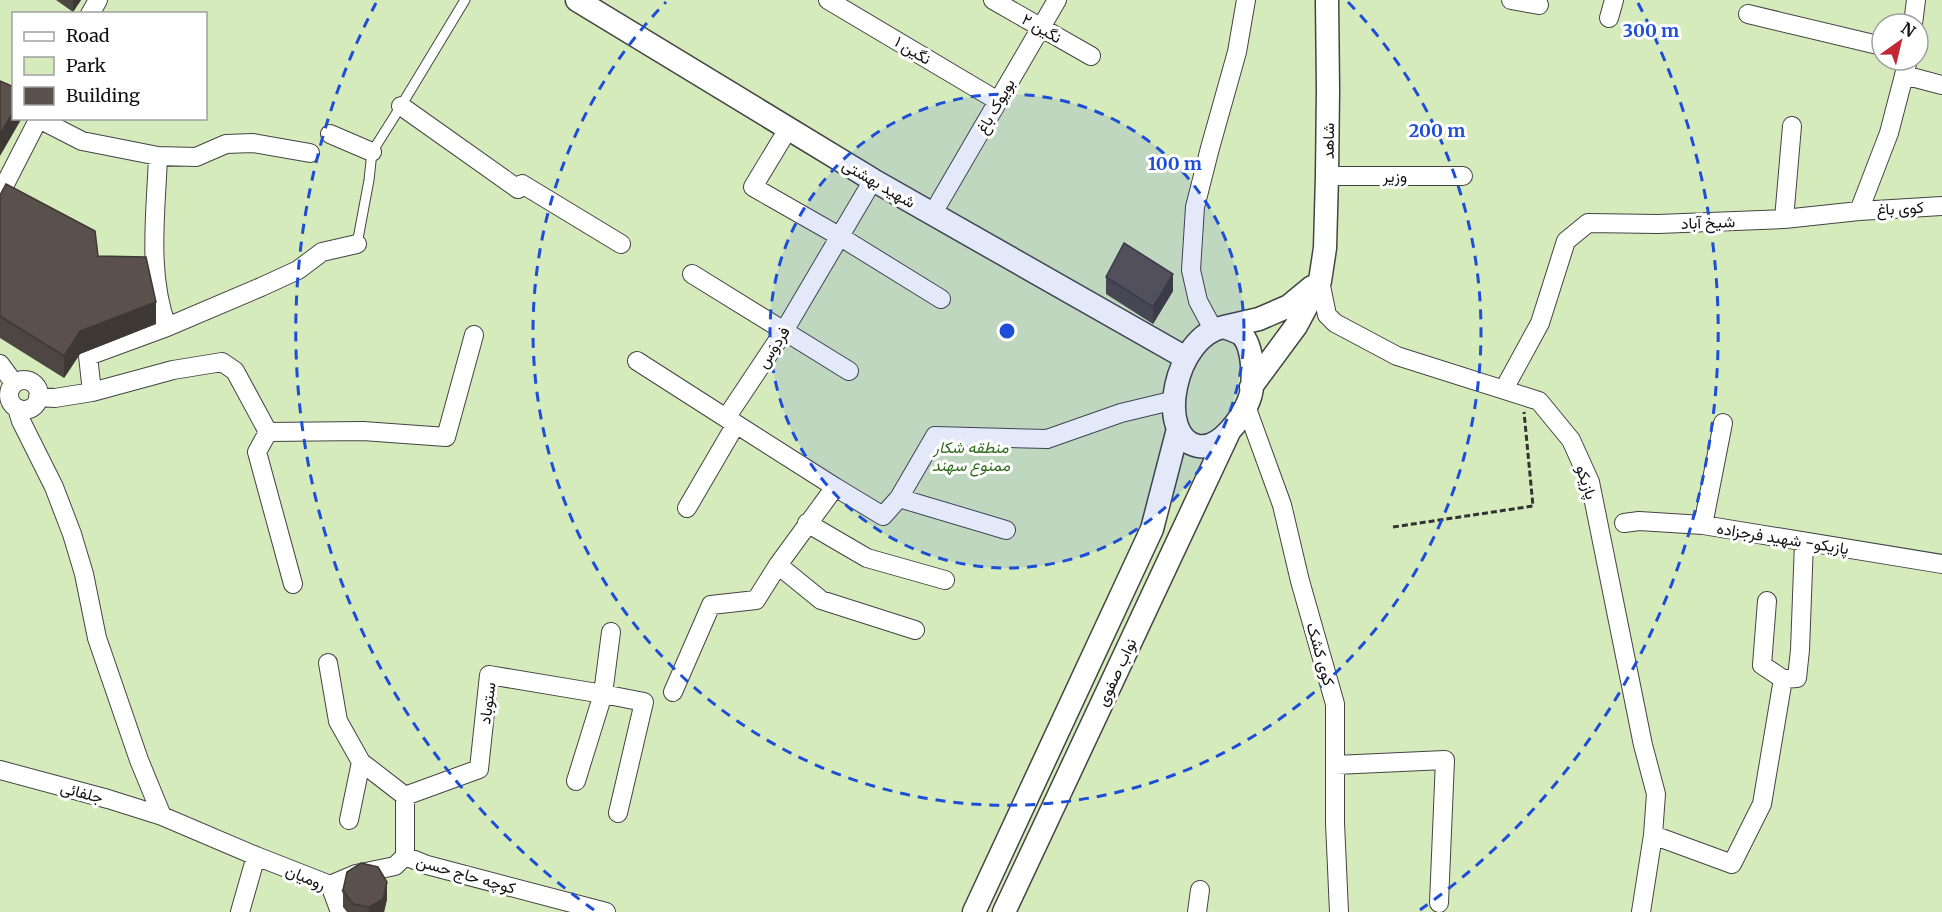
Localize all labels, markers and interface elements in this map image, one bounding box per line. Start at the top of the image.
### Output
street label: نگین ۲ [1018,9,1066,48]
legend [12,12,207,120]
north arrow [1870,12,1930,72]
text: N [1898,18,1920,42]
text: 300 m [1623,19,1679,42]
text: Road [66,24,110,47]
street label: نگین ۱ [891,31,935,69]
text: Park [66,54,107,77]
street label: بویوک باغ [971,75,1021,138]
text: Building [66,84,140,107]
text: 200 m [1409,119,1465,142]
street label: شاهد [1318,123,1338,159]
text: 100 m [1148,152,1202,175]
street label: شهید بهشتی [838,154,919,213]
street label: وزیر [1382,166,1407,187]
street label: کوی باغ [1876,197,1924,221]
street label: شیخ آباد [1680,211,1736,235]
centre of rings [997,321,1017,341]
street label: فردوس [752,322,795,372]
park label: منطقه شکار ممنوع سهند [932,437,1011,477]
street label: پازیکو [1570,462,1602,502]
street label: پازیکو- شهید فرجزاده [1715,518,1851,560]
street label: کوی کشک [1301,620,1340,688]
street label: نواب صفوی [1092,635,1141,710]
street label: ستوباد [474,681,501,725]
street label: جلفائی [58,777,106,808]
street label: کوچه حاج حسن [414,850,518,900]
street label: رومیان [283,860,329,895]

